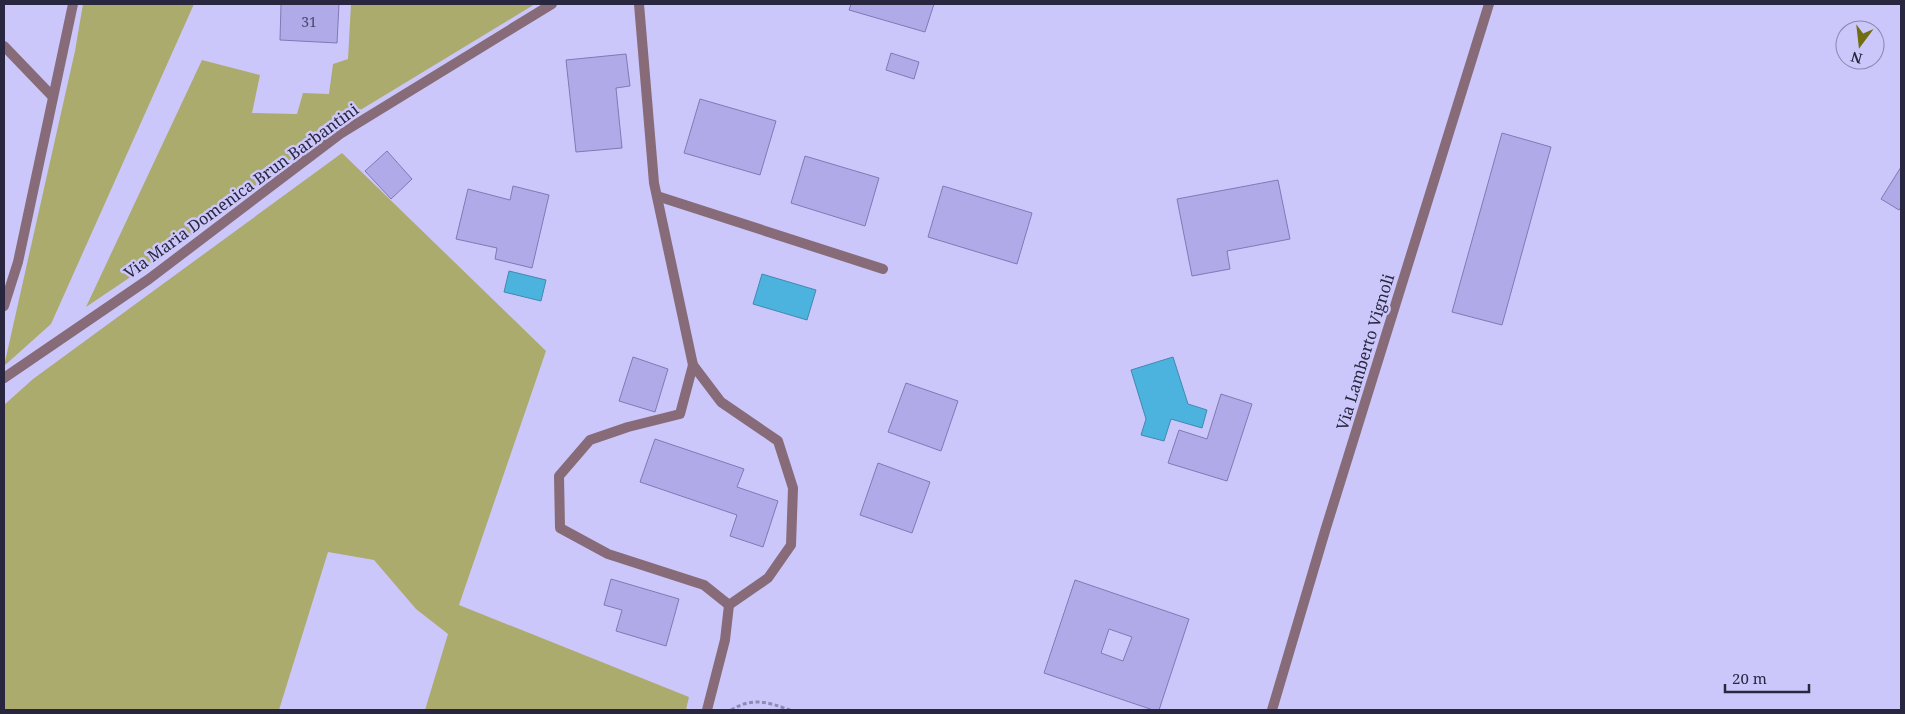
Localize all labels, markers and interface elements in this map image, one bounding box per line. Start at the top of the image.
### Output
house number: 31 [301,12,317,31]
north arrow [1835,20,1885,70]
text: N [1849,47,1864,69]
street label: Via Maria Domenica Brun Barbantini [119,98,363,284]
street label: Via Lamberto Vignoli [1331,271,1399,433]
scale bar [1725,662,1809,694]
text: 20 m [1732,668,1767,688]

